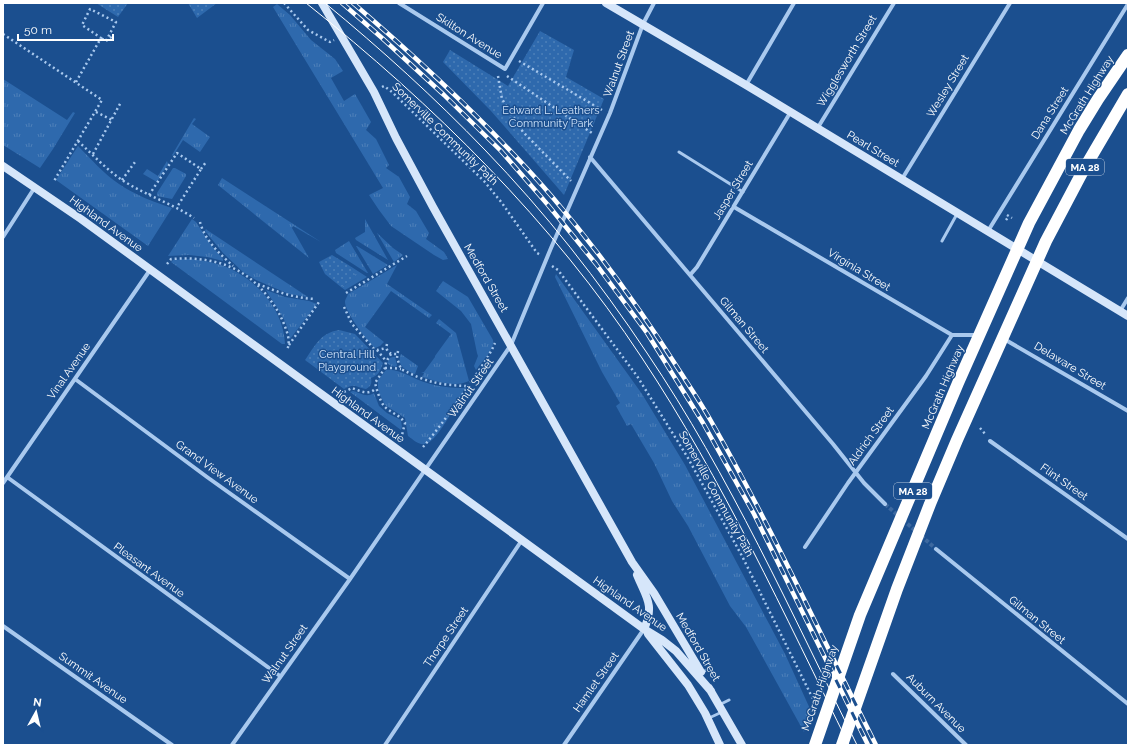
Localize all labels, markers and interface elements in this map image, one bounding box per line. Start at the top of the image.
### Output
street label: Skilton Avenue [434,10,505,62]
street label: Wigglesworth Street [814,13,880,109]
scale bar [18,16,113,42]
text: 50 m [24,23,52,37]
street label: Walnut Street [601,29,637,99]
street label: Wesley Street [924,52,972,120]
street label: McGrath Highway [1058,53,1116,137]
street label: Somerville Community Path [389,80,501,188]
street label: Dana Street [1029,84,1071,142]
park label: Edward L. Leathers Community Park [502,104,600,130]
street label: Pearl Street [844,128,902,170]
street label: Jasper Street [710,158,756,222]
road number: MA 28 [1066,159,1104,175]
street label: Highland Avenue [67,193,145,255]
street label: Medford Street [461,242,511,315]
street label: Virginia Street [825,246,893,294]
street label: Gilman Street [717,294,771,356]
street label: Delaware Street [1032,339,1108,393]
street label: Vinal Avenue [45,340,94,402]
street label: McGrath Highway [919,343,967,431]
park label: Central Hill Playground [318,348,376,374]
street label: Walnut Street [446,355,497,420]
street label: Highland Avenue [329,384,407,446]
street label: Aldrich Street [845,404,897,468]
street label: Somerville Community Path [676,429,756,559]
street label: Grand View Avenue [173,438,261,507]
street label: Flint Street [1038,461,1091,503]
road number: MA 28 [894,483,932,499]
street label: Pleasant Avenue [111,540,188,600]
street label: Highland Avenue [591,574,670,635]
street label: Gilman Street [1006,593,1068,647]
street label: Thorpe Street [421,604,471,670]
street label: Medford Street [673,611,723,684]
street label: Walnut Street [260,621,311,686]
street label: McGrath Highway [799,643,841,733]
street label: Hamlet Street [570,649,622,715]
street label: Summit Avenue [56,650,130,707]
street label: Auburn Avenue [904,671,969,736]
north arrow [16,692,56,732]
text: N [32,696,42,710]

